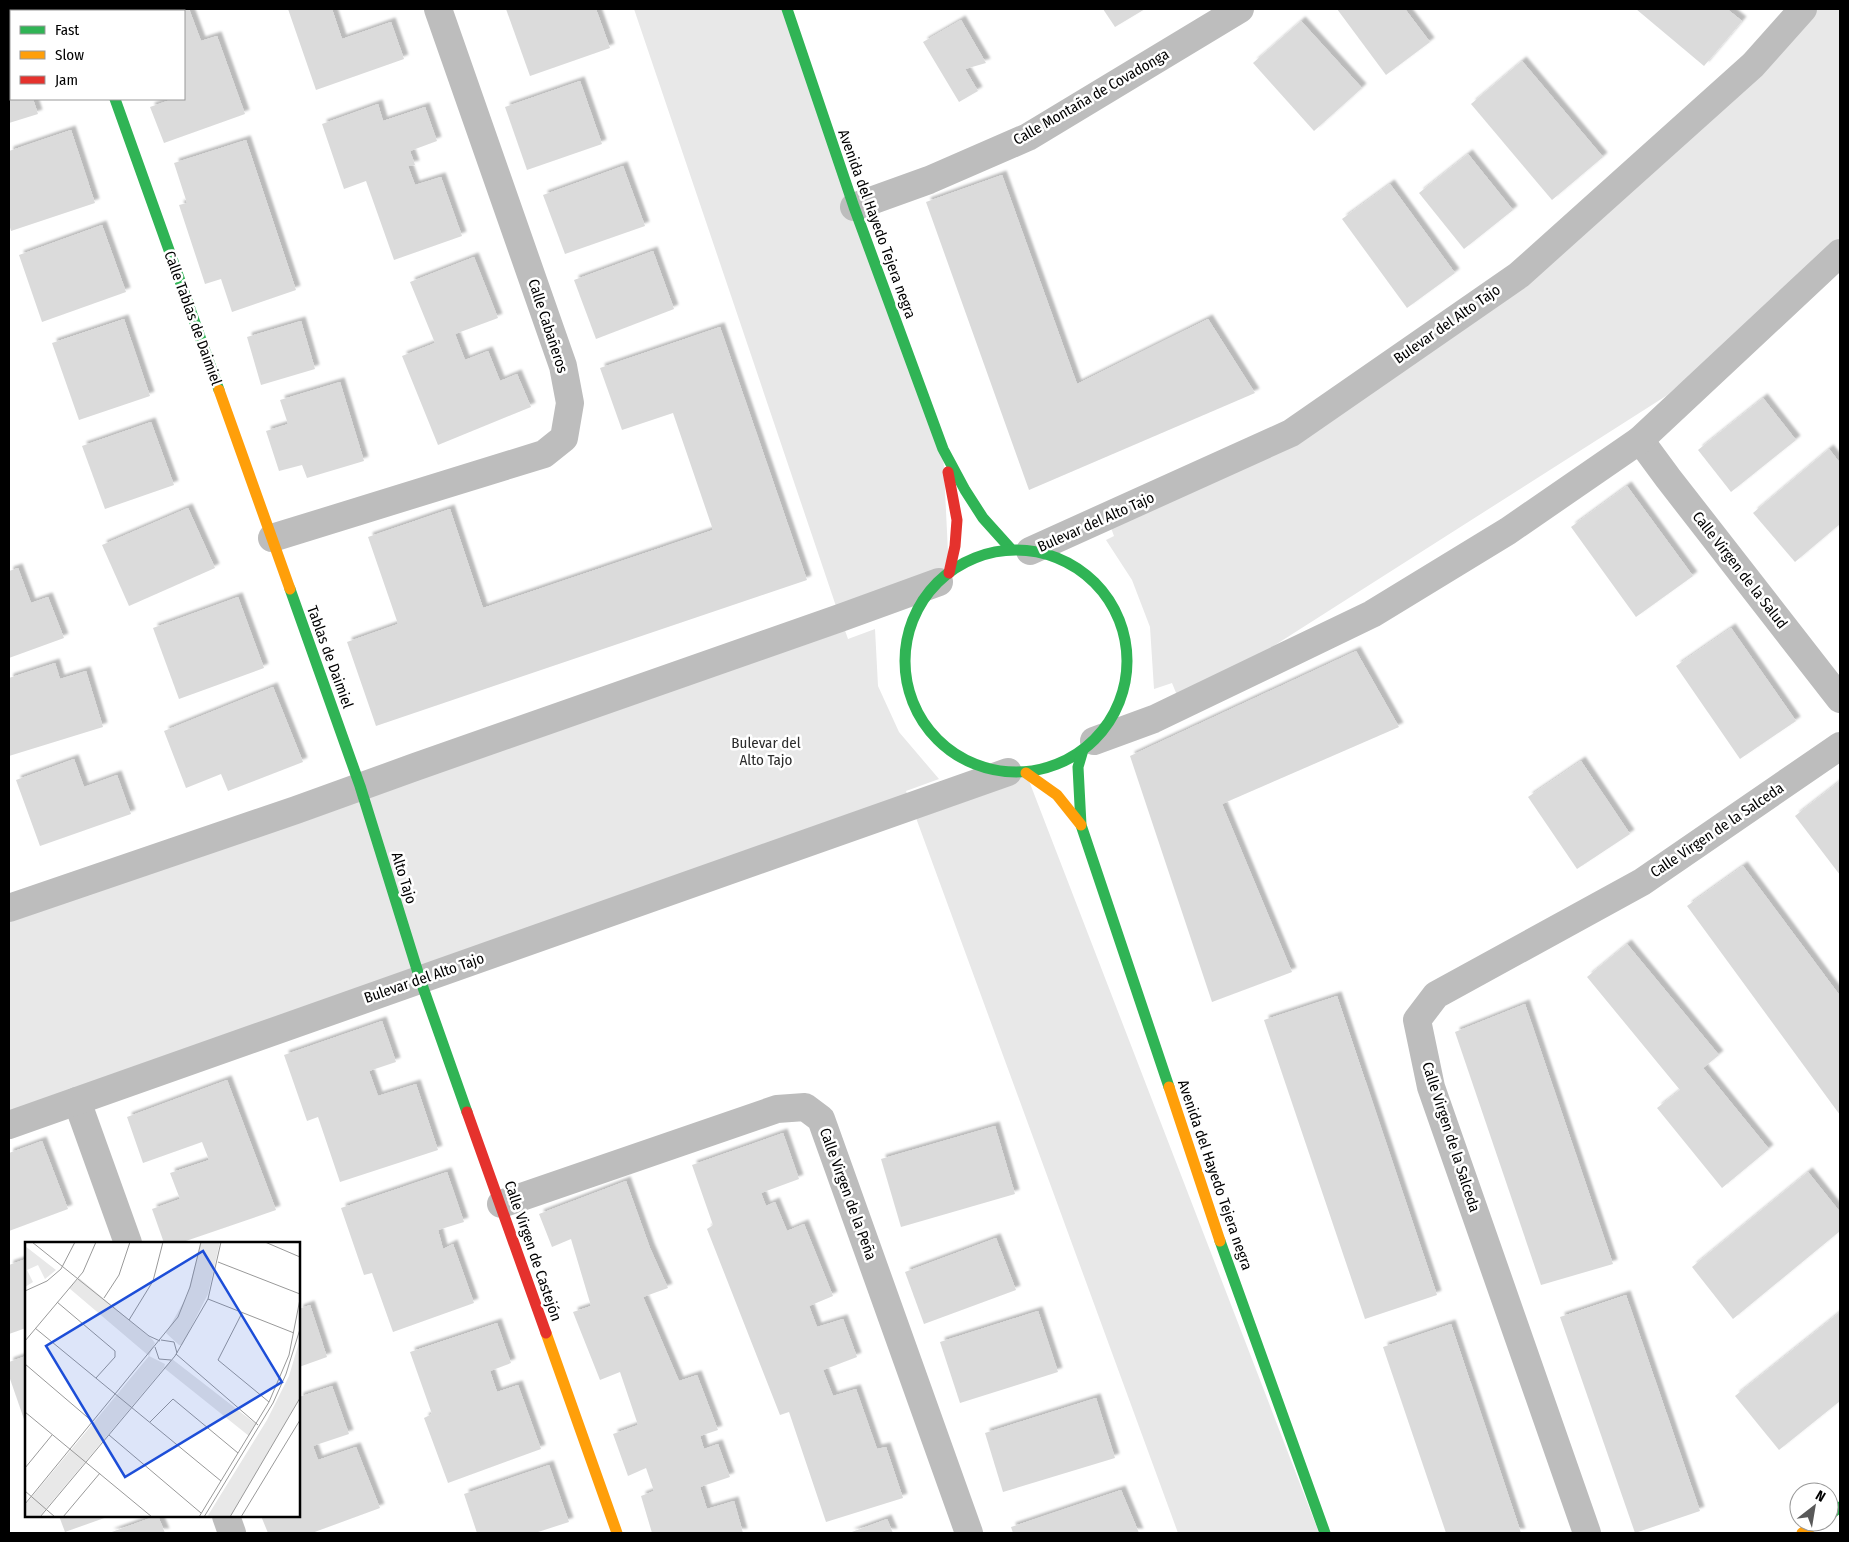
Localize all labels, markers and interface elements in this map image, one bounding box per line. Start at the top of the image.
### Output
legend [10,10,185,100]
text: Fast [55,21,79,39]
street label: Calle Montaña de Covadonga [1010,45,1172,149]
text: Slow [55,46,84,64]
text: Jam [55,71,78,89]
street label: Avenida del Hayedo Tejera negra [834,127,920,321]
street label: Calle Tablas de Daimiel [160,248,226,388]
street label: Calle Cabañeros [524,277,572,375]
street label: Bulevar del Alto Tajo [1390,280,1504,367]
street label: Bulevar del Alto Tajo [1035,488,1157,556]
street label: Calle Virgen de la Salud [1689,508,1791,632]
street label: Tablas de Daimiel [303,603,357,711]
park label: Bulevar del Alto Tajo [731,734,801,769]
street label: Calle Virgen de la Salceda [1647,779,1787,881]
street label: Alto Tajo [388,850,420,906]
street label: Bulevar del Alto Tajo [362,949,487,1007]
street label: Calle Virgen de la Salceda [1418,1060,1484,1214]
street label: Avenida del Hayedo Tejera negra [1174,1078,1256,1272]
street label: Calle Virgen de la Peña [816,1125,880,1263]
street label: Calle Virgen de Castejón [501,1178,565,1324]
inset map [25,1242,300,1517]
north arrow [1789,1482,1839,1532]
text: N [1812,1487,1828,1506]

